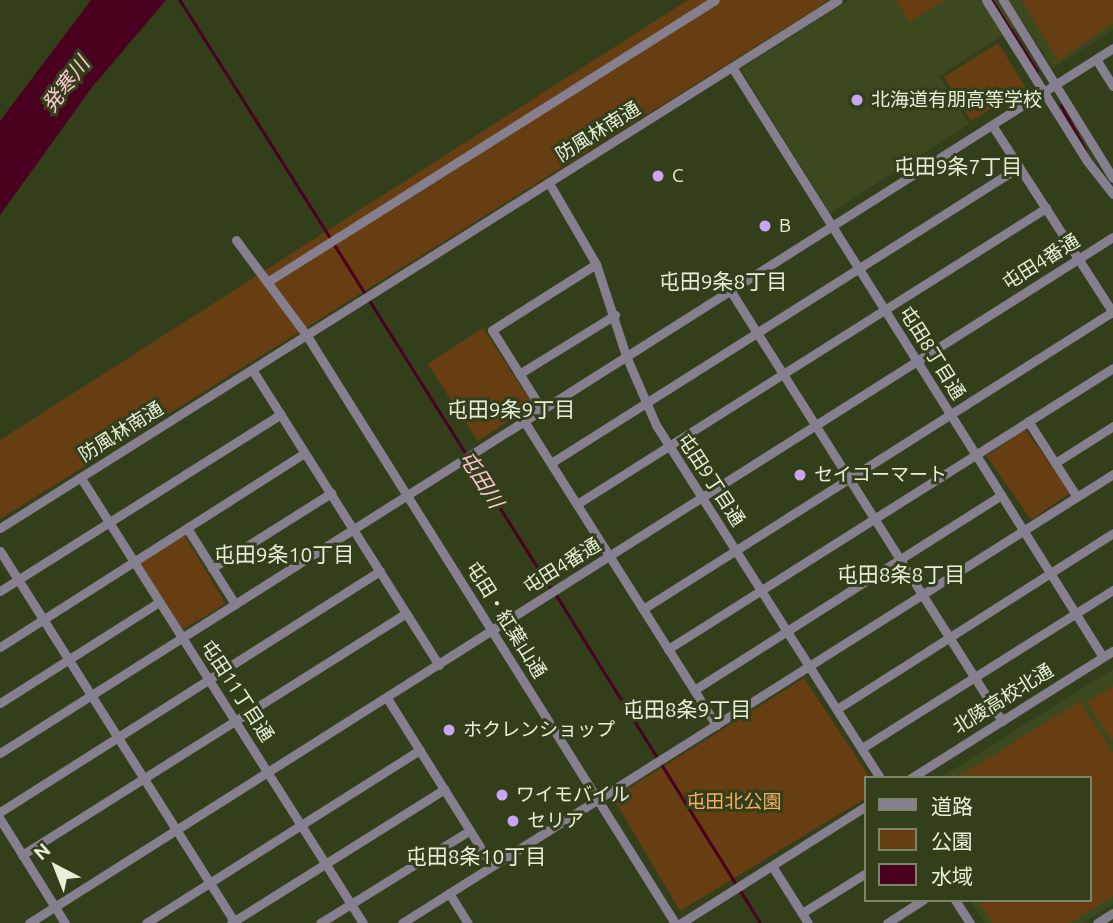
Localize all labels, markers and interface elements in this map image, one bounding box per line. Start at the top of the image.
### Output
water label: 発寒川 [36,51,94,117]
place label: 北海道有朋高等学校 [871,89,1042,111]
marker: 北海道有朋高等学校 [849,92,865,108]
street label: 防風林南通 [552,97,644,167]
district label: 屯田9条7丁目 [894,153,1022,179]
place label: C [672,165,684,187]
marker: C [650,168,666,184]
place label: B [779,215,791,237]
marker: B [757,218,773,234]
street label: 屯田4番通 [998,229,1084,295]
district label: 屯田9条8丁目 [659,268,787,294]
street label: 屯田8丁目通 [894,302,970,404]
district label: 屯田9条9丁目 [447,396,575,422]
street label: 防風林南通 [75,397,167,467]
street label: 屯田9丁目通 [673,429,749,531]
water label: 屯田川 [455,446,509,512]
place label: セイコーマート [814,464,947,486]
marker: セイコーマート [792,467,808,483]
street label: 屯田4番通 [519,533,605,599]
district label: 屯田9条10丁目 [214,541,354,567]
street label: 屯田・紅葉山通 [461,558,551,682]
district label: 屯田8条8丁目 [837,561,965,587]
street label: 屯田11丁目通 [196,636,278,746]
street label: 北陵高校北通 [949,659,1057,739]
district label: 屯田8条9丁目 [623,696,751,722]
place label: ホクレンショップ [463,719,615,741]
marker: ホクレンショップ [441,722,457,738]
legend [864,776,1092,902]
place label: ワイモバイル [516,784,630,806]
marker: ワイモバイル [494,787,510,803]
park label: 屯田北公園 [687,791,781,813]
text: 道路 [931,794,973,818]
place label: セリア [527,810,584,832]
marker: セリア [505,813,521,829]
text: 公園 [931,829,973,853]
north arrow [21,832,91,902]
text: N [29,838,55,864]
district label: 屯田8条10丁目 [406,843,546,869]
text: 水域 [931,864,973,888]

